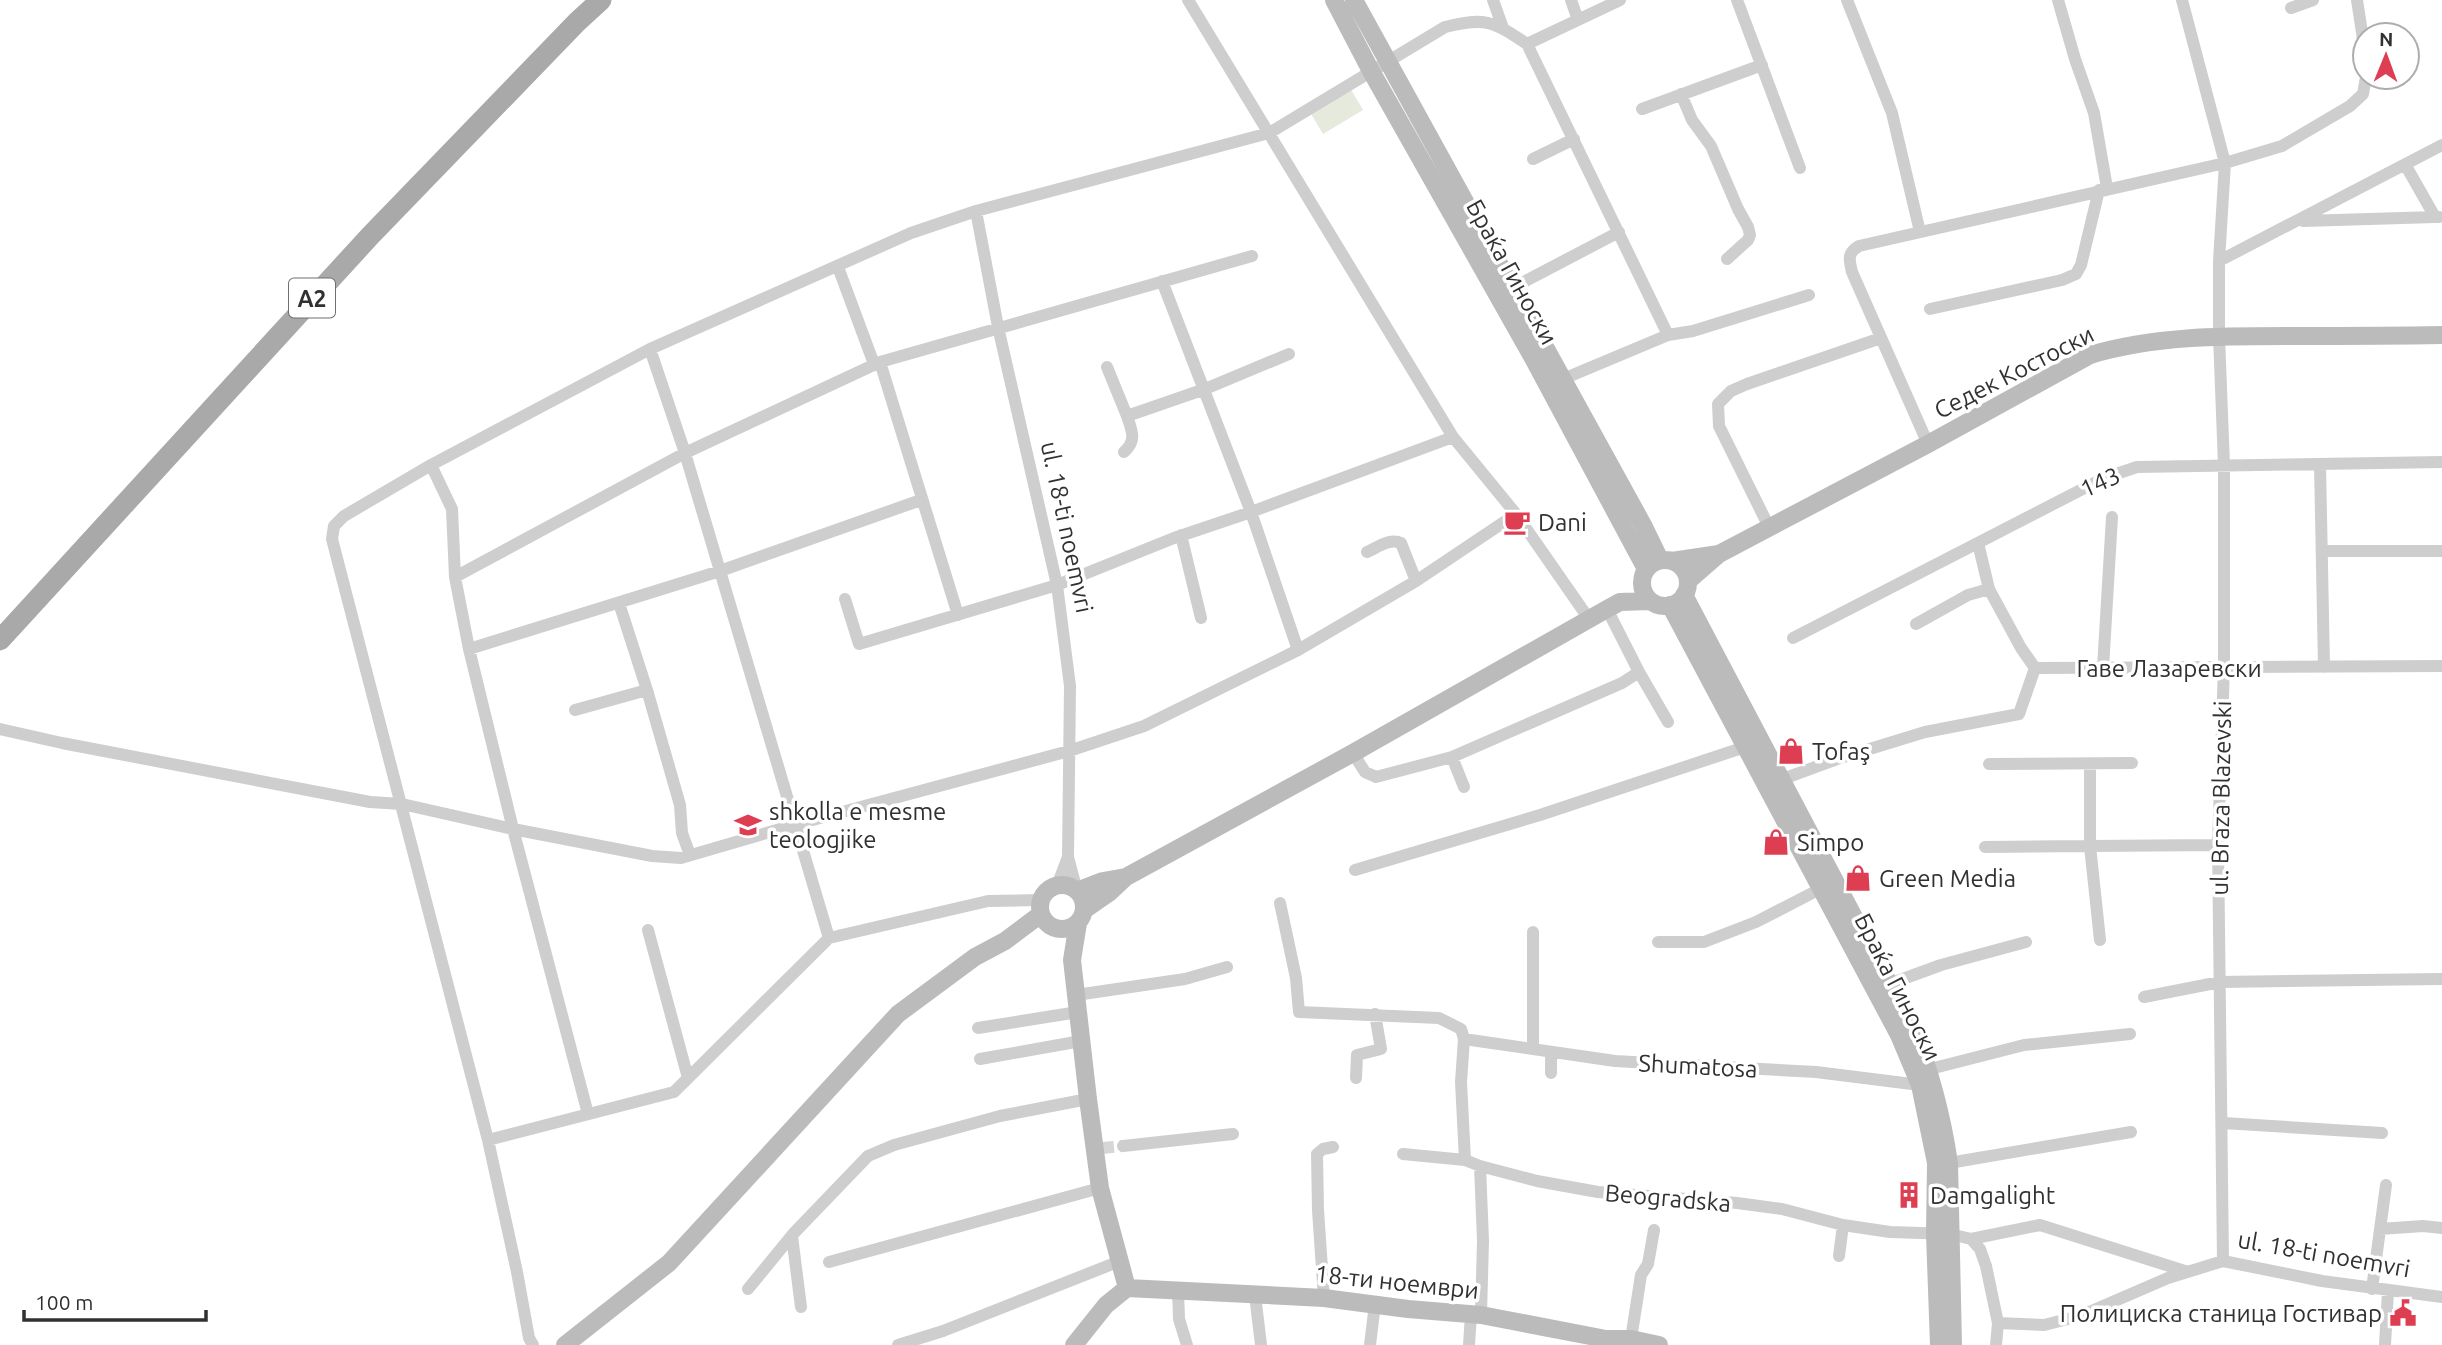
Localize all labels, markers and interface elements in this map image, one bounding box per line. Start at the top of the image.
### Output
north arrow [2351,21,2421,91]
text: N [2379,28,2394,50]
street label: Браќа Гиноски [1461,195,1563,349]
road number: A2 [289,278,335,318]
street label: Седек Костоски [1930,320,2098,424]
street label: ul. 18-ti noemvri [1036,439,1098,615]
street label: 143 [2076,461,2124,503]
cafe icon: Dani [1502,507,1532,537]
place label: Dani [1538,509,1587,536]
street label: Гаве Лазаревски [2076,655,2262,682]
street label: ul. Braza Blazevski [2206,700,2236,896]
shop icon: Tofaş [1776,736,1806,766]
place label: Tofaş [1812,738,1870,765]
place label: shkolla e mesme teologjike [769,798,946,853]
school or university icon: shkolla e mesme teologjike [733,810,763,840]
shop icon: Simpo [1761,827,1791,857]
place label: Simpo [1797,829,1864,856]
shop icon: Green Media [1843,863,1873,893]
place label: Green Media [1879,865,2016,892]
street label: Браќа Гиноски [1849,909,1947,1065]
street label: Shumatosa [1638,1049,1758,1083]
street label: Beogradska [1604,1179,1732,1217]
building icon: Damgalight [1894,1180,1924,1210]
place label: Damgalight [1930,1182,2056,1209]
street label: ul. 18-ti noemvri [2236,1226,2412,1282]
street label: 18-ти ноември [1314,1260,1480,1304]
scale bar [24,1278,206,1322]
text: 100 m [35,1290,93,1314]
public building icon: Полициска станица Гостивар [2388,1298,2418,1328]
place label: Полициска станица Гостивар [2060,1300,2382,1327]

